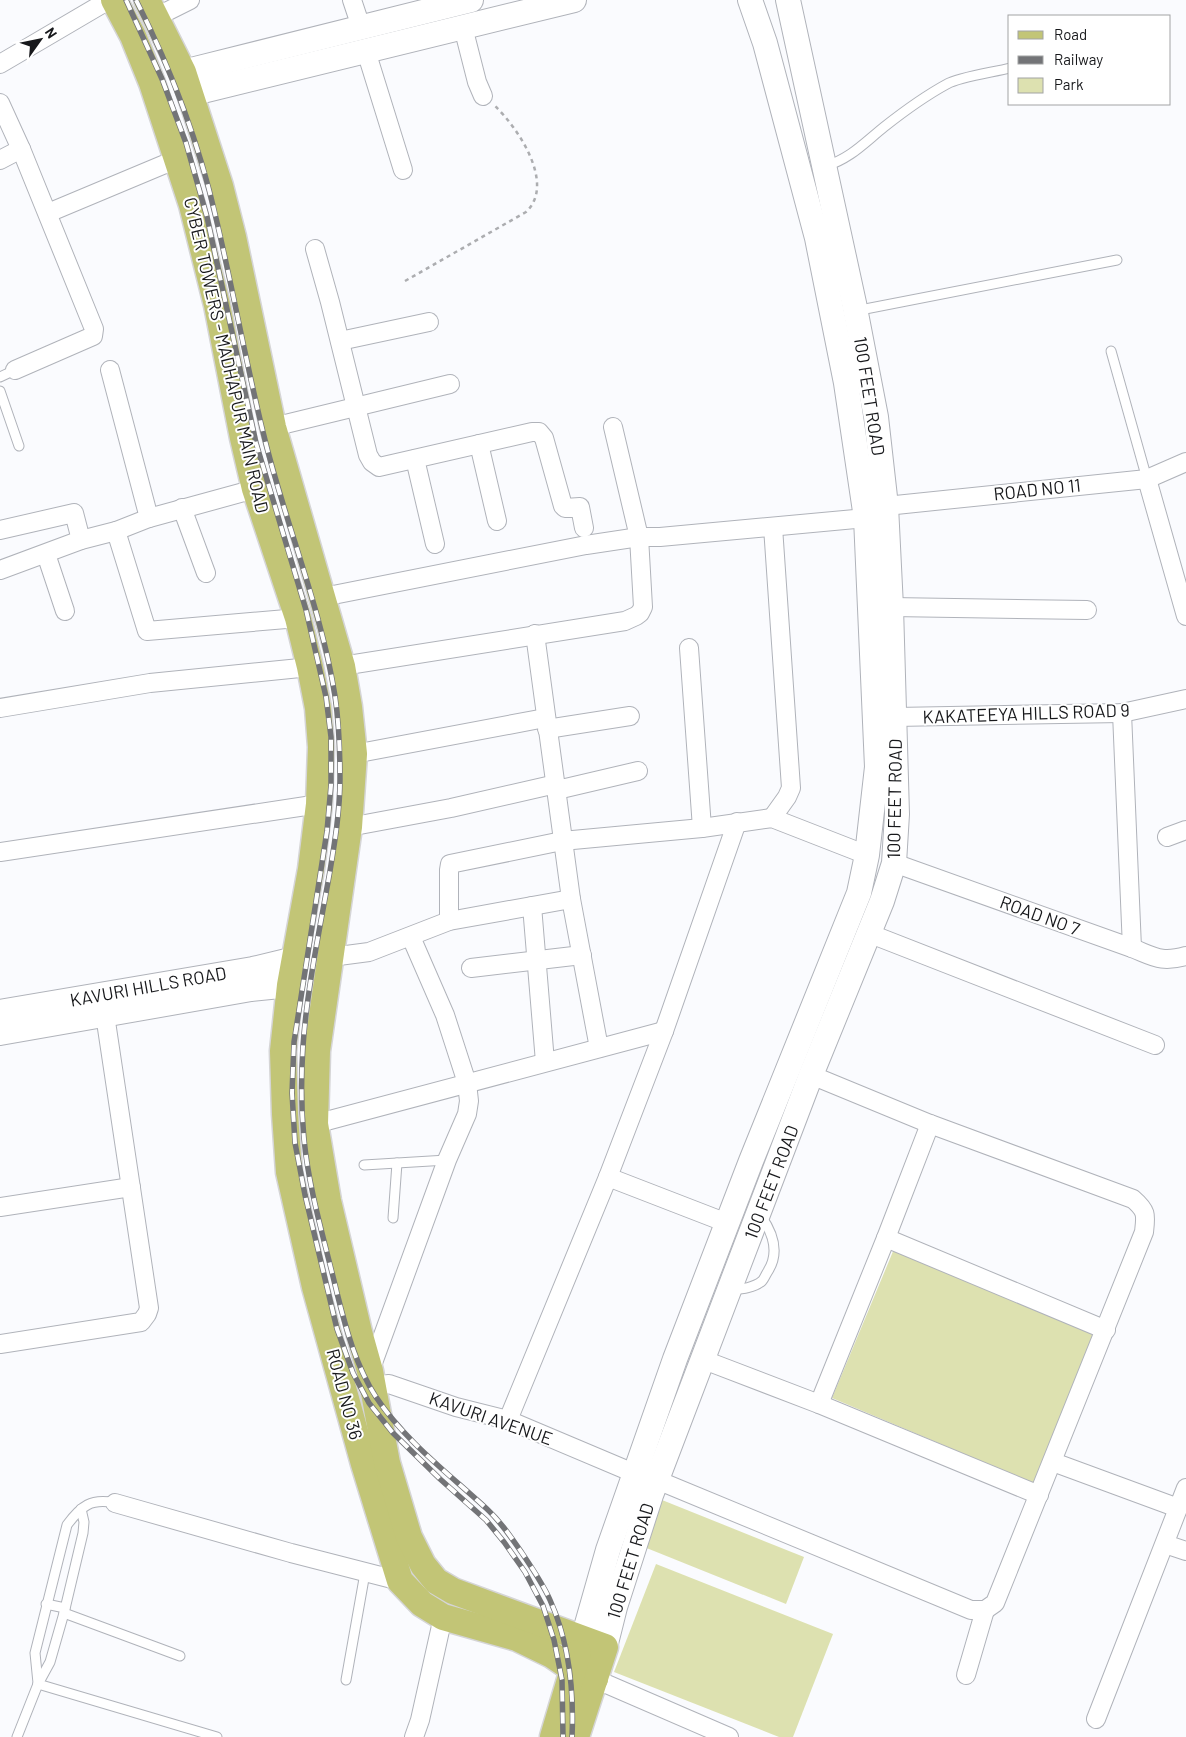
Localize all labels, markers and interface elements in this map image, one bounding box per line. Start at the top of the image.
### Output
north arrow [15,15,65,65]
legend [1008,15,1171,105]
text: N [42,24,61,41]
text: Road [1054,25,1087,43]
text: Railway [1054,50,1103,68]
text: Park [1054,75,1084,93]
street label: CYBER TOWERS - MADHAPUR MAIN ROAD [180,195,274,515]
street label: 100 FEET ROAD [850,335,890,457]
street label: ROAD NO 11 [992,473,1082,505]
street label: KAKATEEYA HILLS ROAD 9 [922,698,1130,728]
street label: 100 FEET ROAD [882,739,906,859]
street label: ROAD NO 7 [997,890,1083,940]
street label: KAVURI HILLS ROAD [68,961,228,1011]
street label: 100 FEET ROAD [739,1122,803,1242]
street label: ROAD NO 36 [322,1346,368,1442]
street label: KAVURI AVENUE [426,1387,556,1449]
street label: 100 FEET ROAD [602,1500,658,1622]

